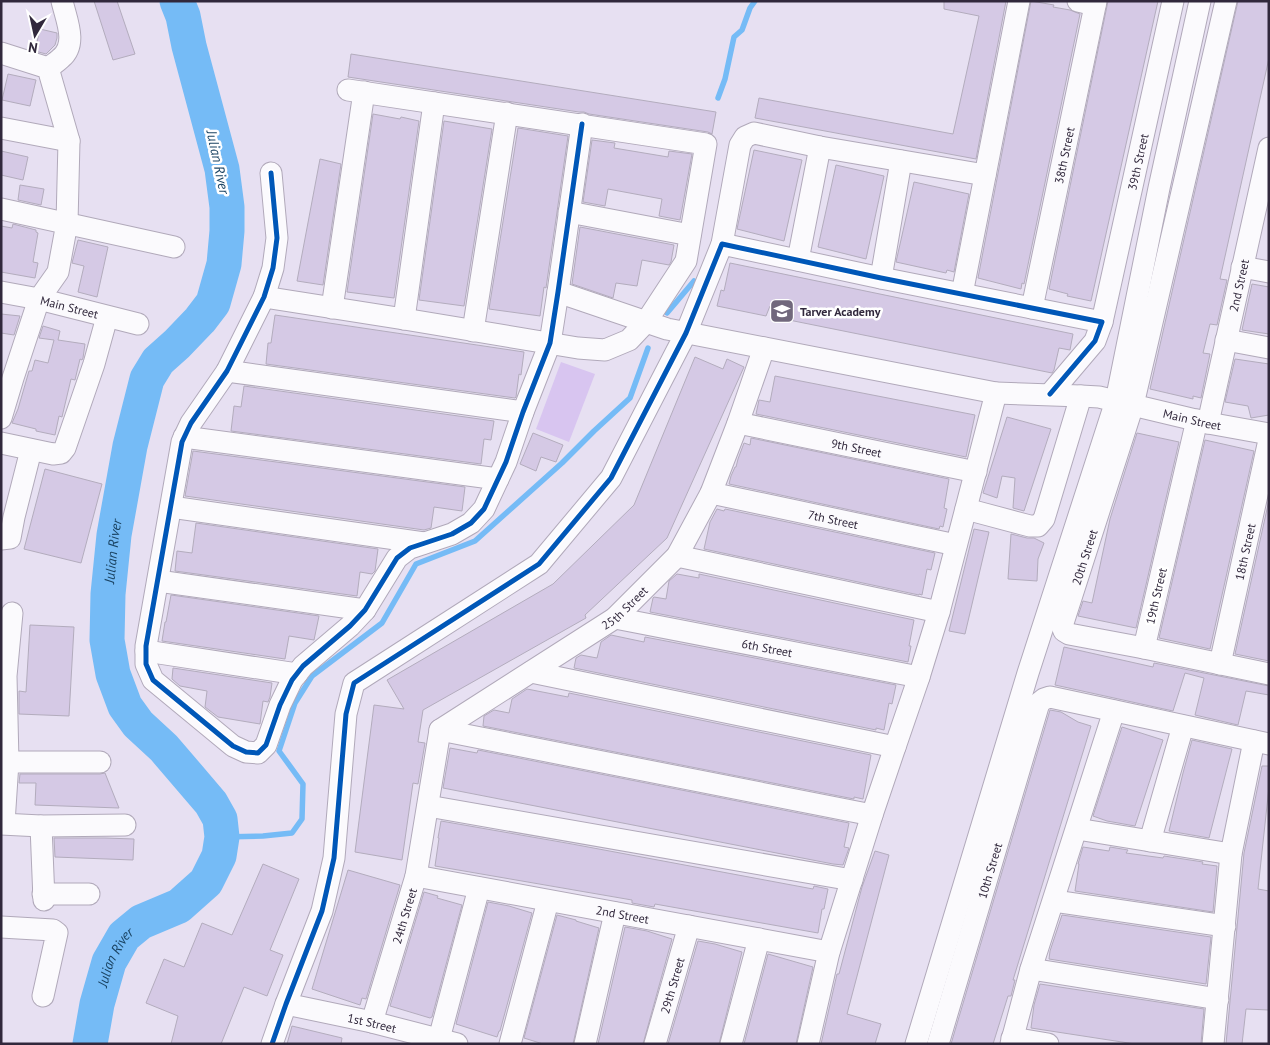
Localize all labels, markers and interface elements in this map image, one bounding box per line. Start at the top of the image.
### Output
north arrow [10,10,60,60]
text: N [27,38,39,57]
street label: 38th Street [1051,126,1077,185]
water label: Julian River [202,127,234,197]
street label: 39th Street [1124,132,1151,192]
street label: 2nd Street [1225,258,1252,313]
street label: Main Street [39,292,100,321]
school or university icon: Tarver Academy [769,298,795,324]
place label: Tarver Academy [800,304,881,319]
street label: Main Street [1162,405,1223,433]
street label: 9th Street [830,435,883,460]
street label: 7th Street [807,506,860,532]
water label: Julian River [100,516,126,585]
street label: 18th Street [1231,522,1258,581]
street label: 20th Street [1068,527,1100,587]
street label: 19th Street [1142,566,1170,626]
street label: 25th Street [598,583,650,632]
street label: 6th Street [741,635,794,660]
street label: 10th Street [974,841,1005,900]
street label: 24th Street [389,886,420,945]
street label: 2nd Street [595,902,650,926]
water label: Julian River [93,922,138,990]
street label: 29th Street [657,956,687,1015]
street label: 1st Street [346,1010,398,1036]

